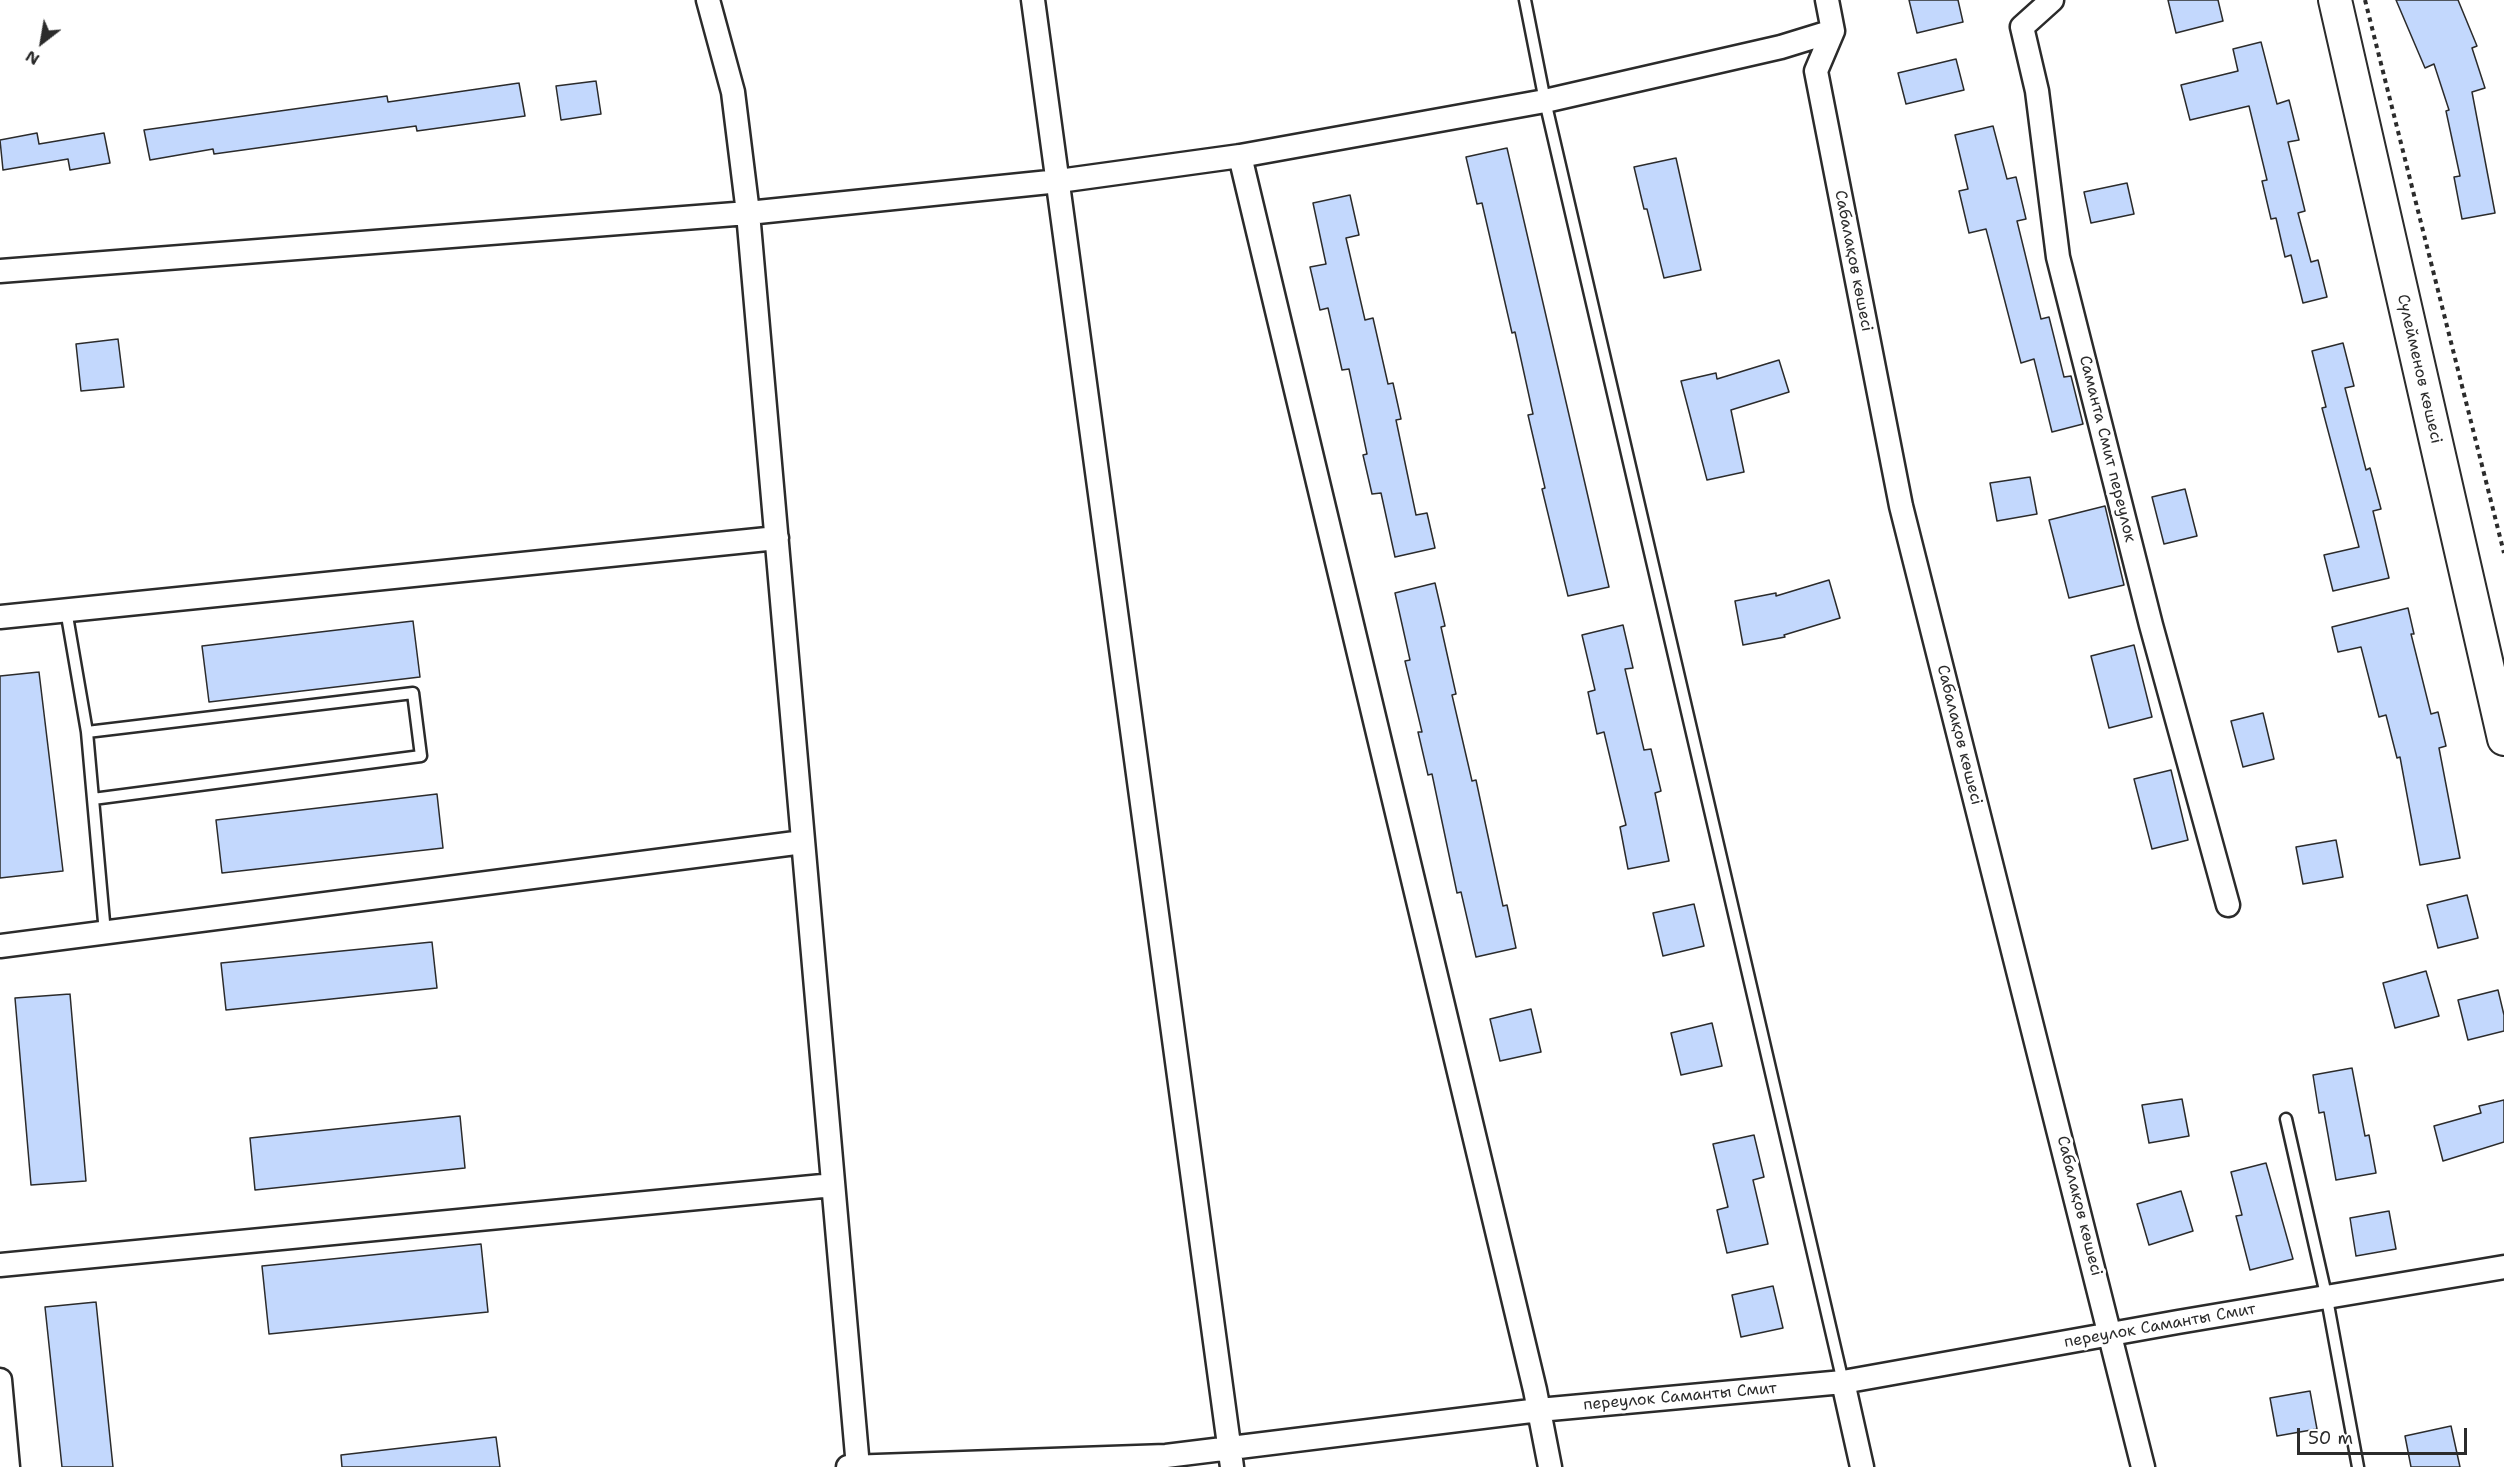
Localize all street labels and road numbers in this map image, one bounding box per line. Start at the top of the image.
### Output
street label: Сабалақов көшесі [1830,189,1876,333]
street label: Сүлейменов көшесі [2392,292,2446,446]
street label: Саманта Смит переулок [2074,354,2140,544]
street label: Сабалақов көшесі [1932,663,1986,807]
street label: Сабалақов көшесі [2052,1134,2106,1278]
street label: переулок Саманты Смит [2063,1300,2257,1352]
street label: переулок Саманты Смит [1582,1379,1778,1415]

